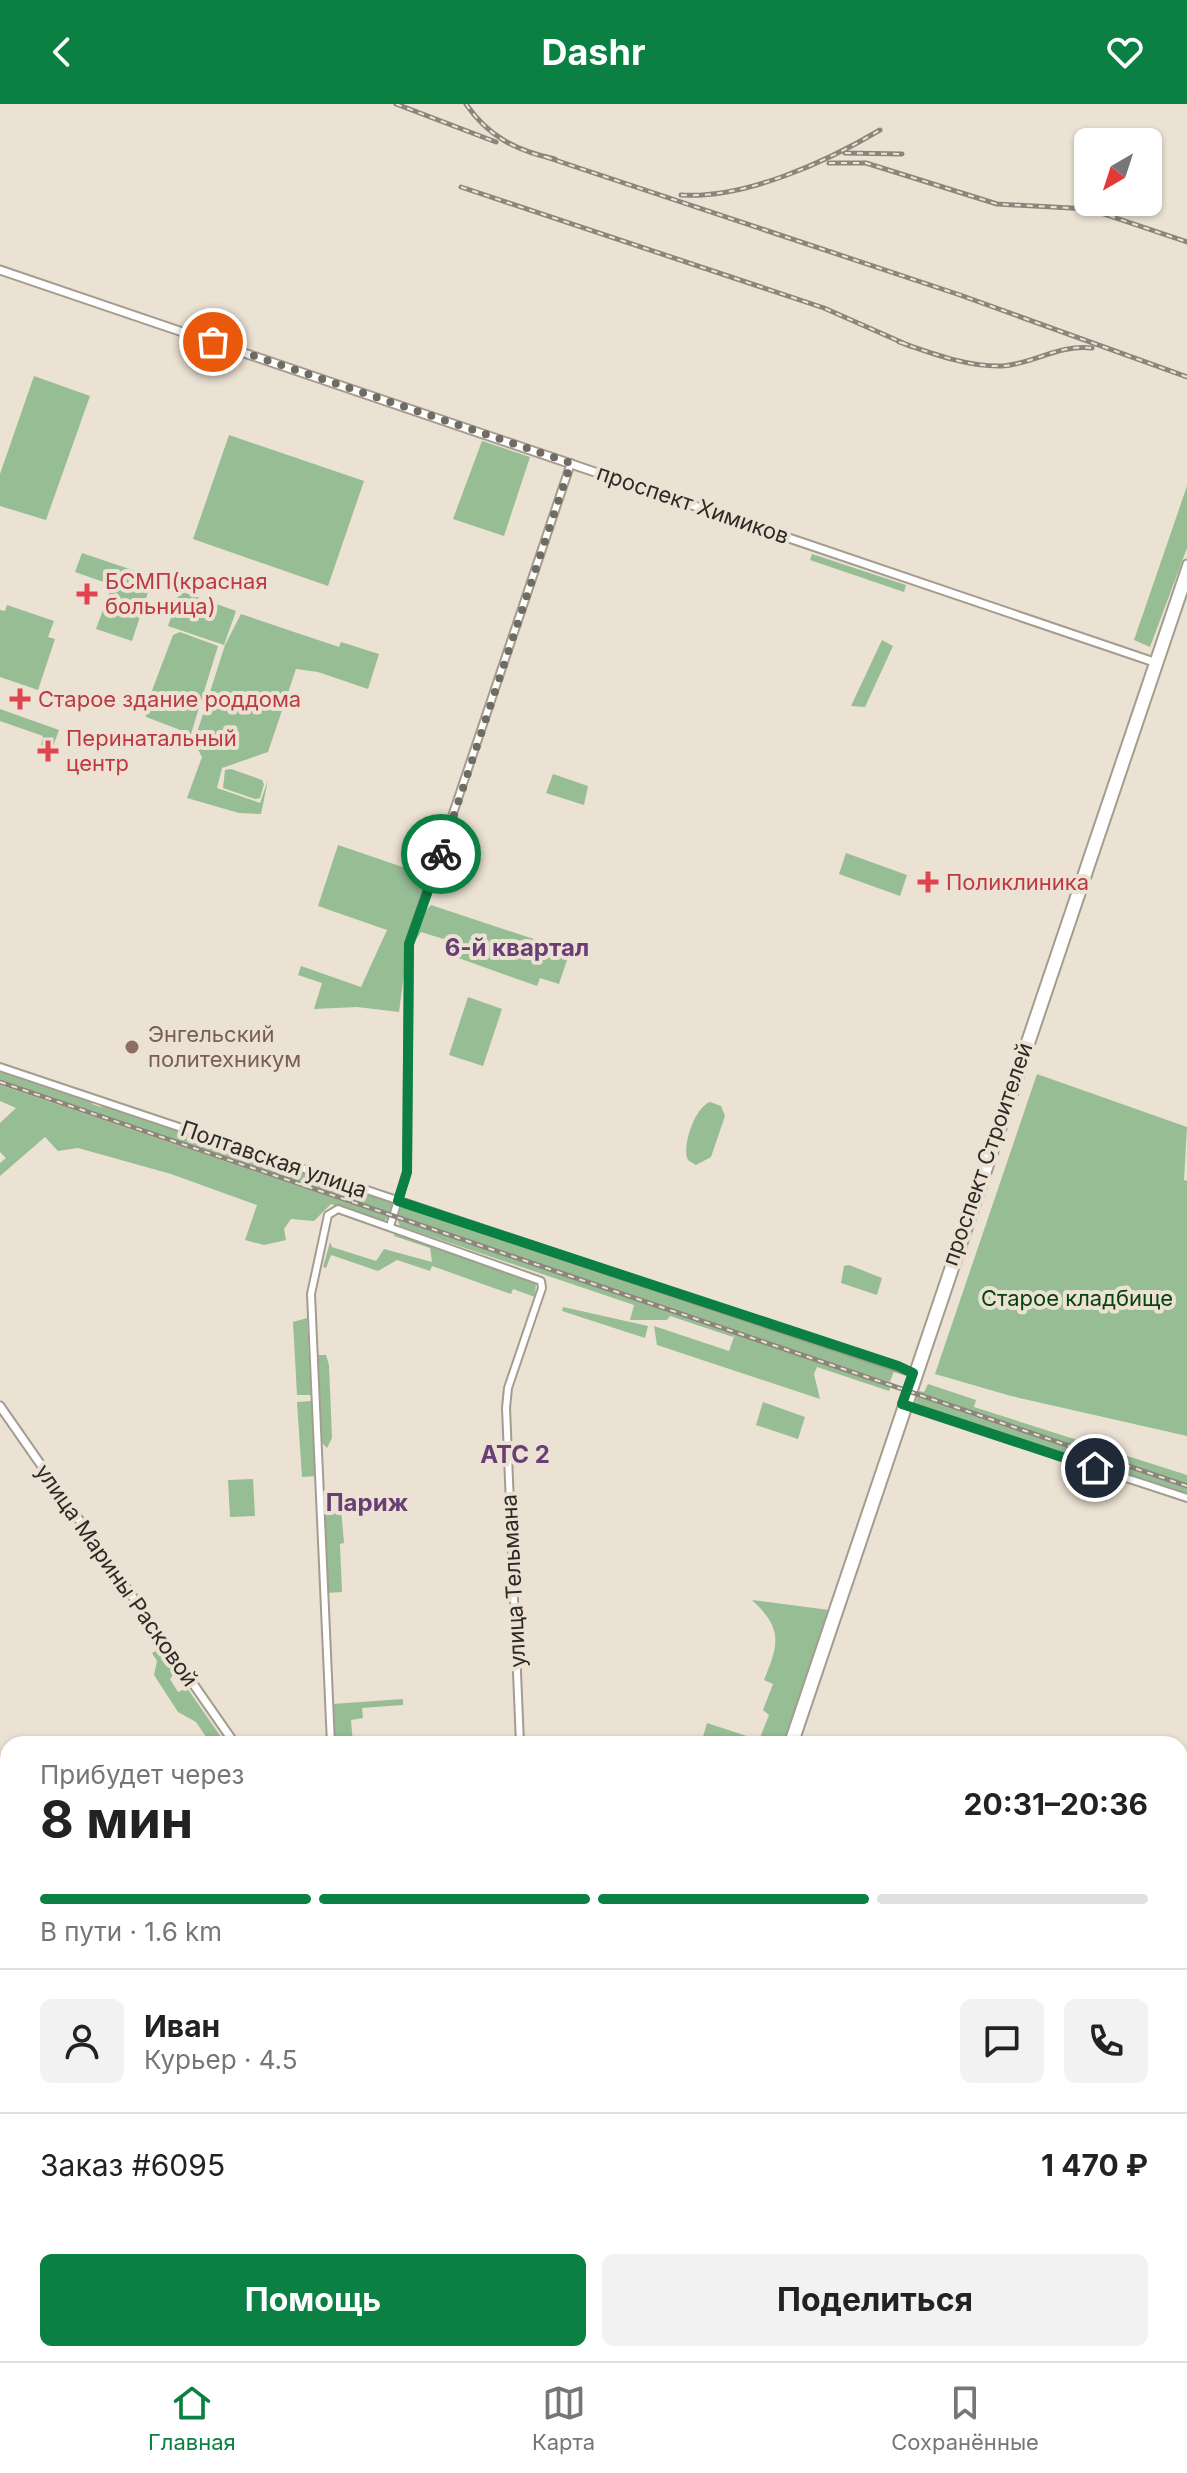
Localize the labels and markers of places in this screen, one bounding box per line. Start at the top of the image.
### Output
pin [179,308,247,376]
place label: БСМП(красная больница) [105,568,268,619]
marker: БСМП(красная больница) [76,583,98,605]
place label: Старое здание роддома [38,686,301,712]
marker: Старое здание роддома [9,688,31,710]
place label: Перинатальный центр [66,725,237,776]
marker: Перинатальный центр [37,740,59,762]
place label: Поликлиника [946,869,1089,895]
marker: Поликлиника [917,871,939,893]
place label: Энгельский политехникум [148,1021,301,1072]
marker: Энгельский политехникум [123,1038,141,1056]
pin [1061,1434,1129,1502]

